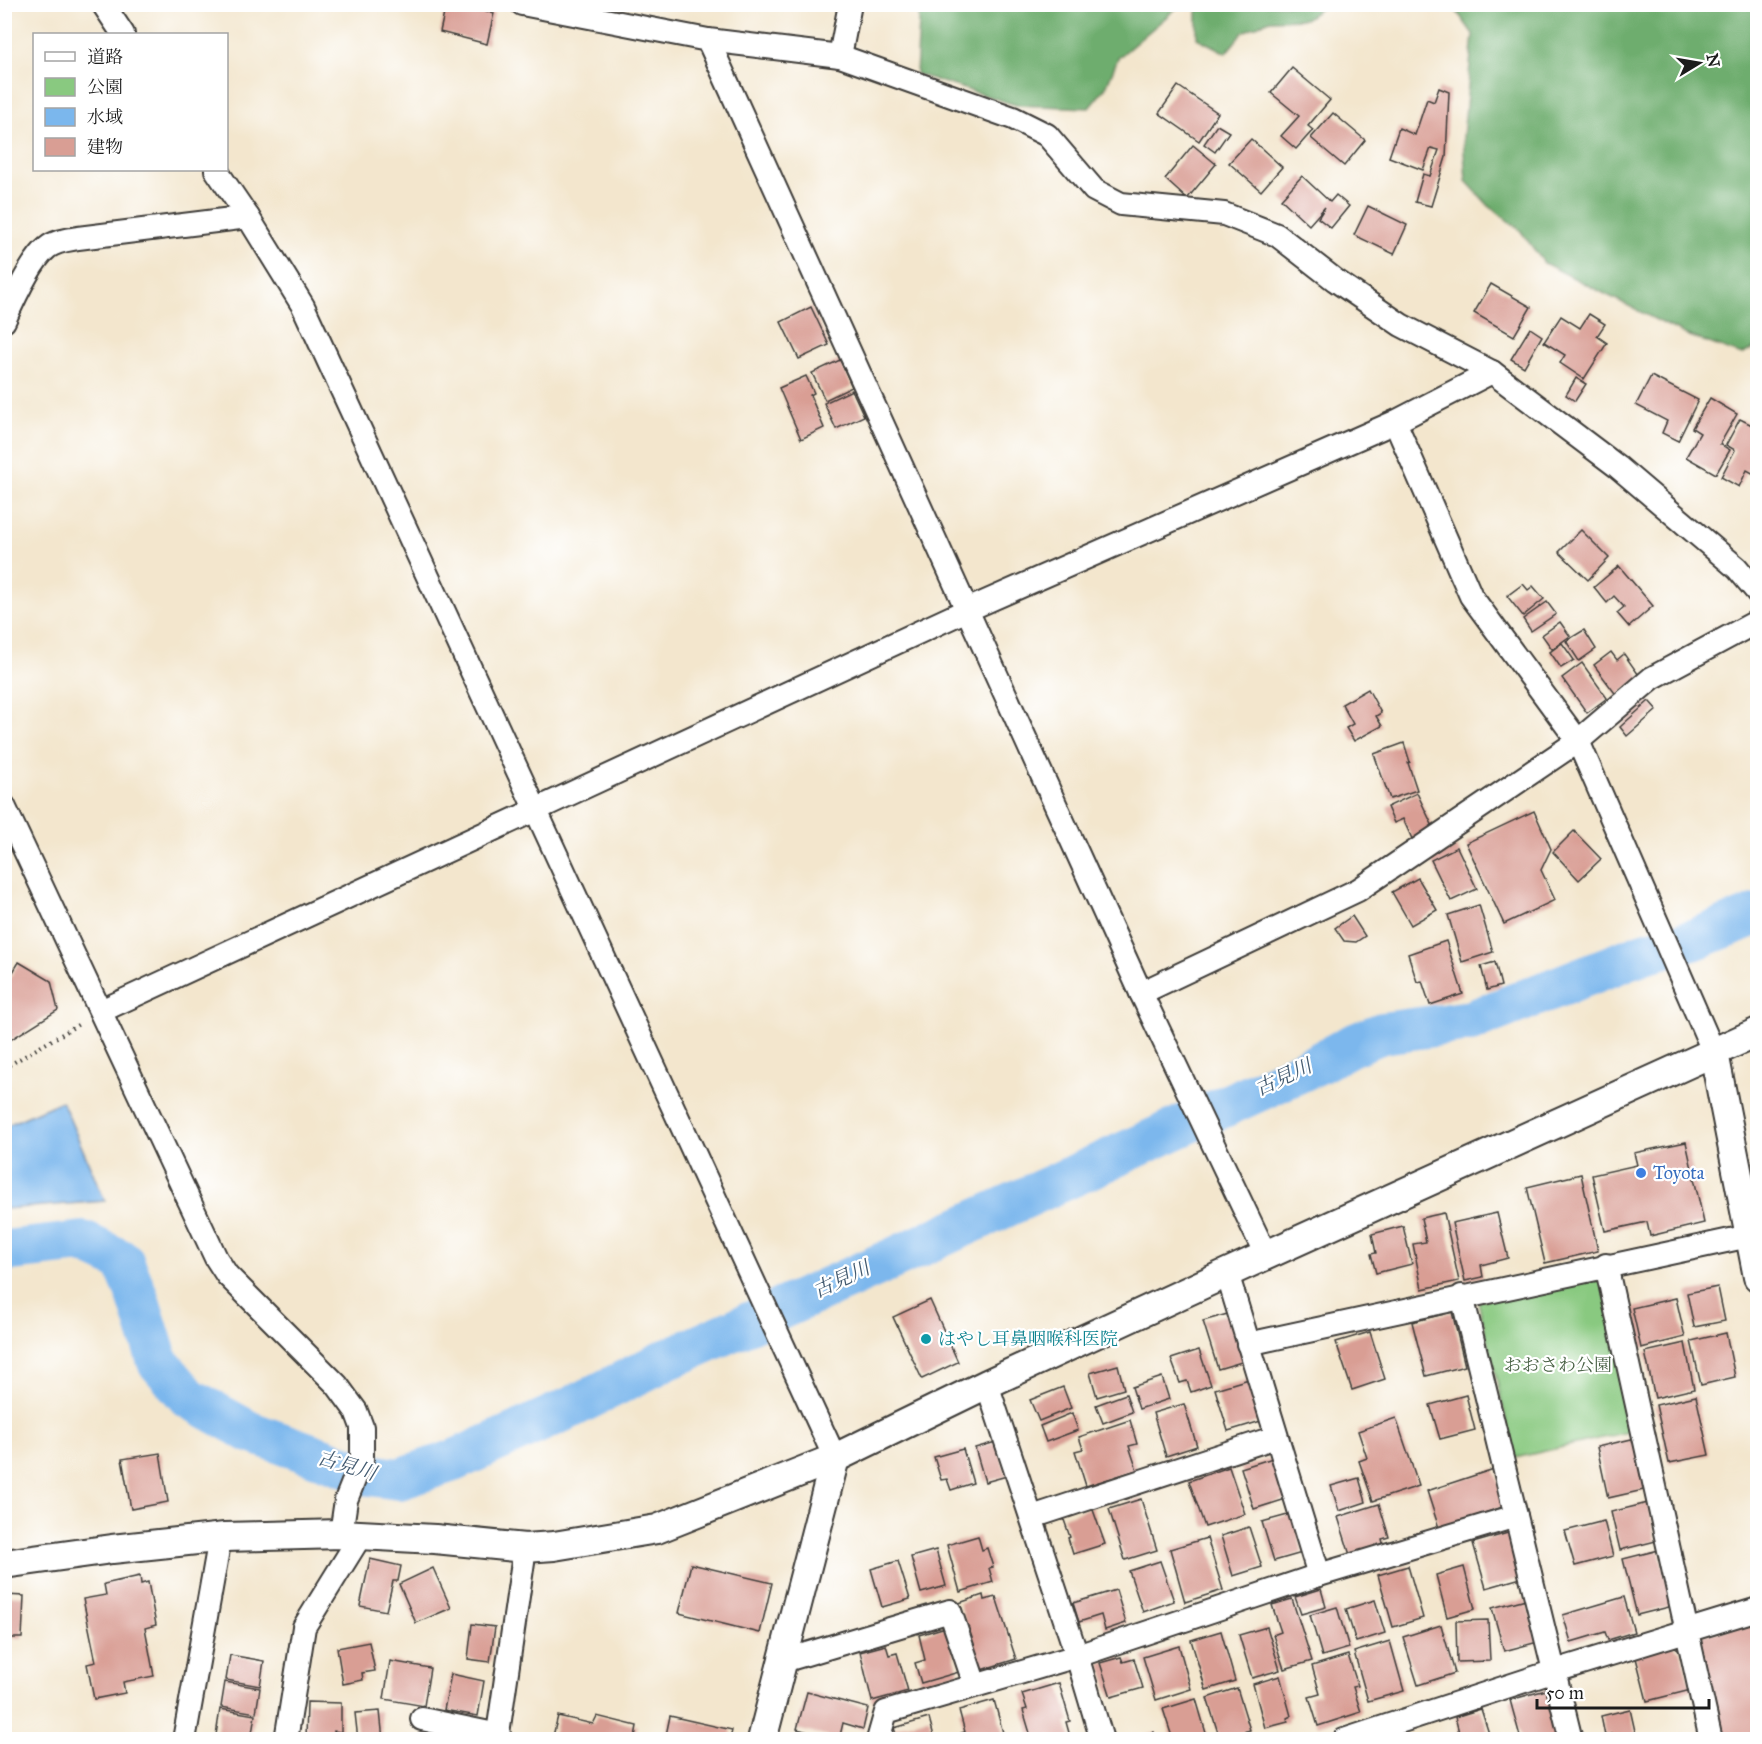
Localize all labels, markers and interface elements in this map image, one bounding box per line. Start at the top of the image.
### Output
legend [33,33,228,171]
north arrow [1669,33,1729,93]
text: 道路 [87,46,123,68]
text: N [1703,52,1724,69]
text: 公園 [87,76,123,98]
text: 水域 [87,106,123,128]
text: 建物 [87,136,123,158]
water label: 古見川 [1251,1053,1317,1101]
place label: Toyota [1653,1162,1705,1184]
marker: Toyota [1634,1166,1648,1180]
water label: 古見川 [809,1255,875,1303]
place label: はやし耳鼻咽喉科医院 [938,1328,1118,1350]
marker: はやし耳鼻咽喉科医院 [919,1332,933,1346]
park label: おおさわ公園 [1504,1354,1612,1376]
water label: 古見川 [315,1445,381,1486]
scale bar [1537,1672,1710,1710]
text: 50 m [1546,1682,1584,1704]

